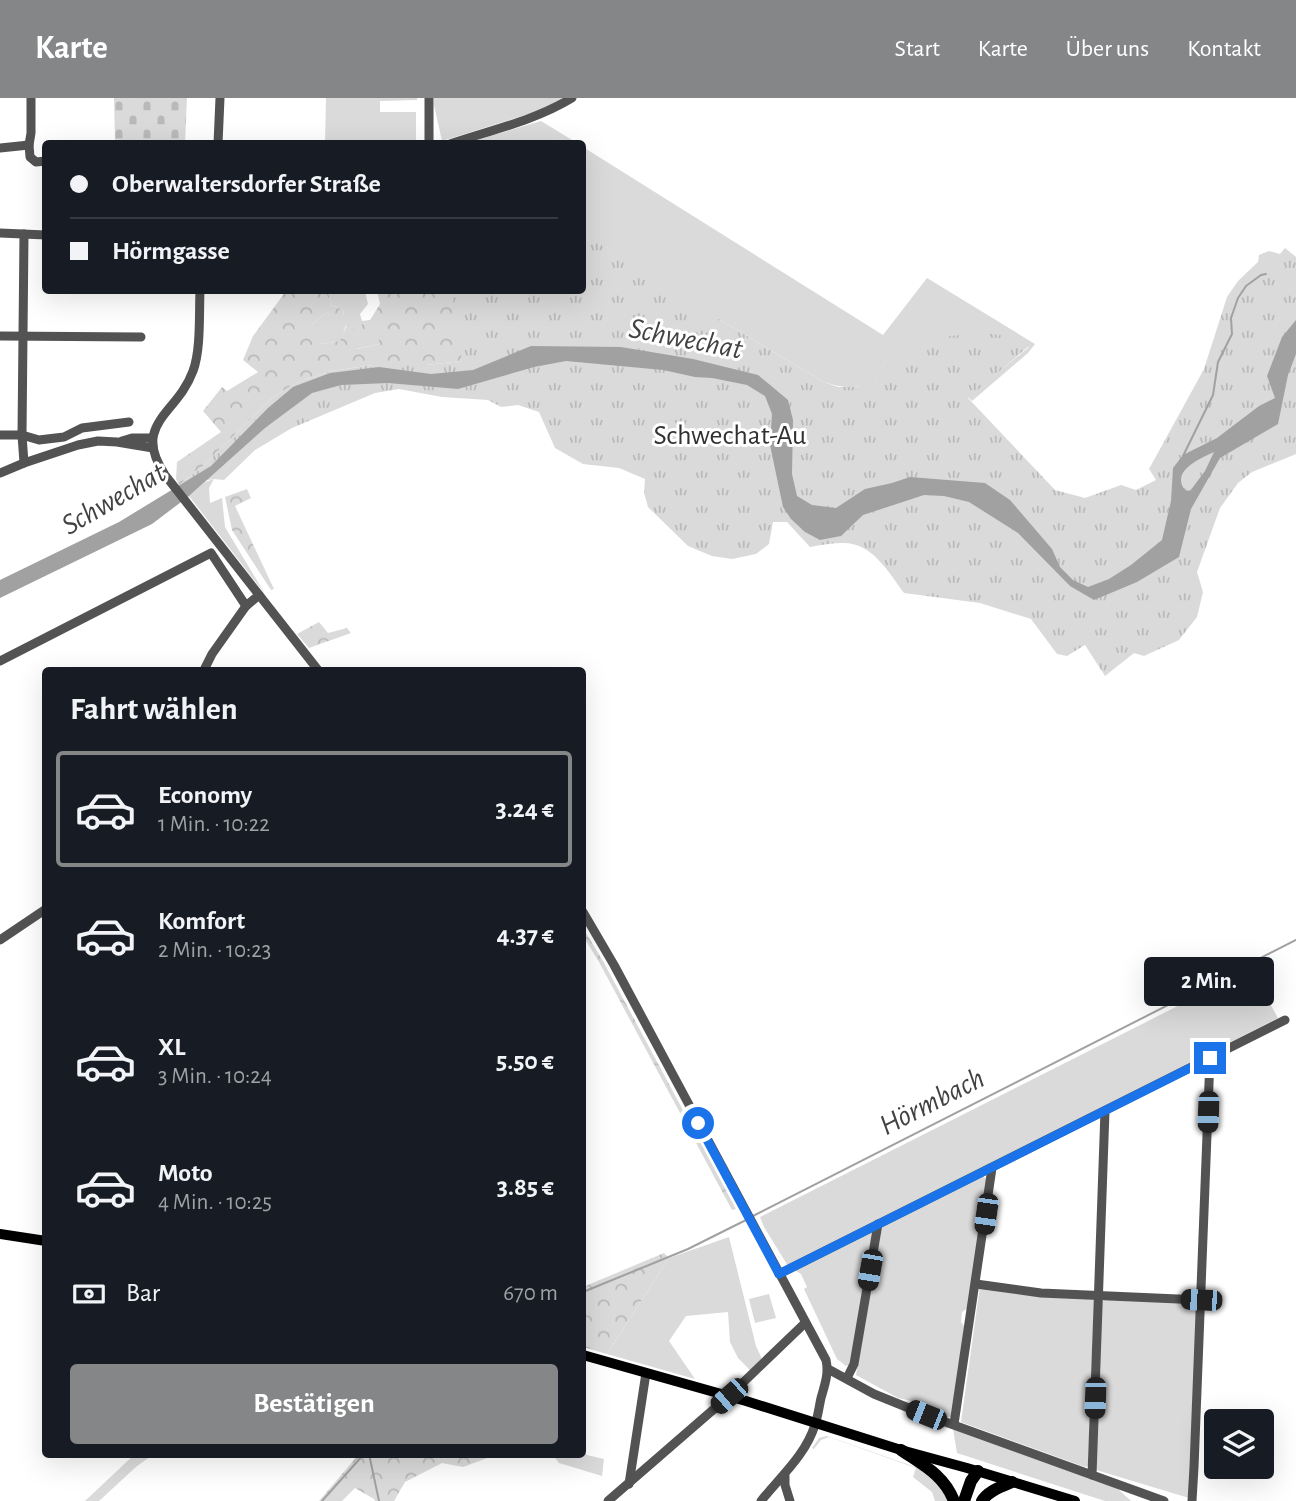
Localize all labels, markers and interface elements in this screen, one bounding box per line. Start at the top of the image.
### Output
text: Karte [35,32,108,65]
text: Start [895,37,940,61]
text: Karte [978,37,1028,61]
text: Über uns [1066,37,1149,61]
text: Kontakt [1187,37,1261,61]
text: Oberwaltersdorfer Straße [112,171,381,197]
text: Hörmgasse [112,238,230,264]
water label: Schwechat [627,313,745,365]
park label: Schwechat-Au [654,422,806,450]
water label: Schwechat [57,457,171,541]
text: Fahrt wählen [70,693,238,725]
icon: car [74,778,137,841]
text: Economy [158,782,252,808]
text: 3.24 € [495,796,554,822]
text: 1 Min. · 10:22 [158,813,270,836]
icon: car [74,904,137,967]
text: Komfort [158,908,245,934]
text: 4.37 € [496,922,554,948]
text: 2 Min. · 10:23 [158,939,271,962]
callout: 2 Min. [1145,956,1275,1006]
text: 2 Min. [1181,970,1237,993]
icon: car [74,1030,137,1093]
text: XL [158,1034,185,1060]
route end [1194,1042,1226,1074]
text: 5.50 € [496,1048,554,1074]
water label: Hörmbach [875,1063,989,1141]
text: 3 Min. · 10:24 [158,1065,272,1088]
car [1197,1091,1220,1133]
route start [682,1107,714,1139]
icon: car [74,1156,137,1219]
text: Moto [158,1160,213,1186]
text: 3.85 € [497,1174,554,1200]
text: 4 Min. · 10:25 [158,1191,272,1214]
car [973,1192,1000,1236]
car [857,1247,884,1293]
icon: cash [70,1275,108,1313]
text: Bar [126,1280,160,1306]
text: 670 m [503,1282,558,1305]
car [1180,1289,1223,1311]
button: Bestätigen [70,1364,558,1444]
car [707,1374,752,1418]
car [1084,1377,1107,1419]
car [903,1397,950,1433]
map controls [1204,1409,1274,1479]
button: layers [1204,1409,1274,1479]

